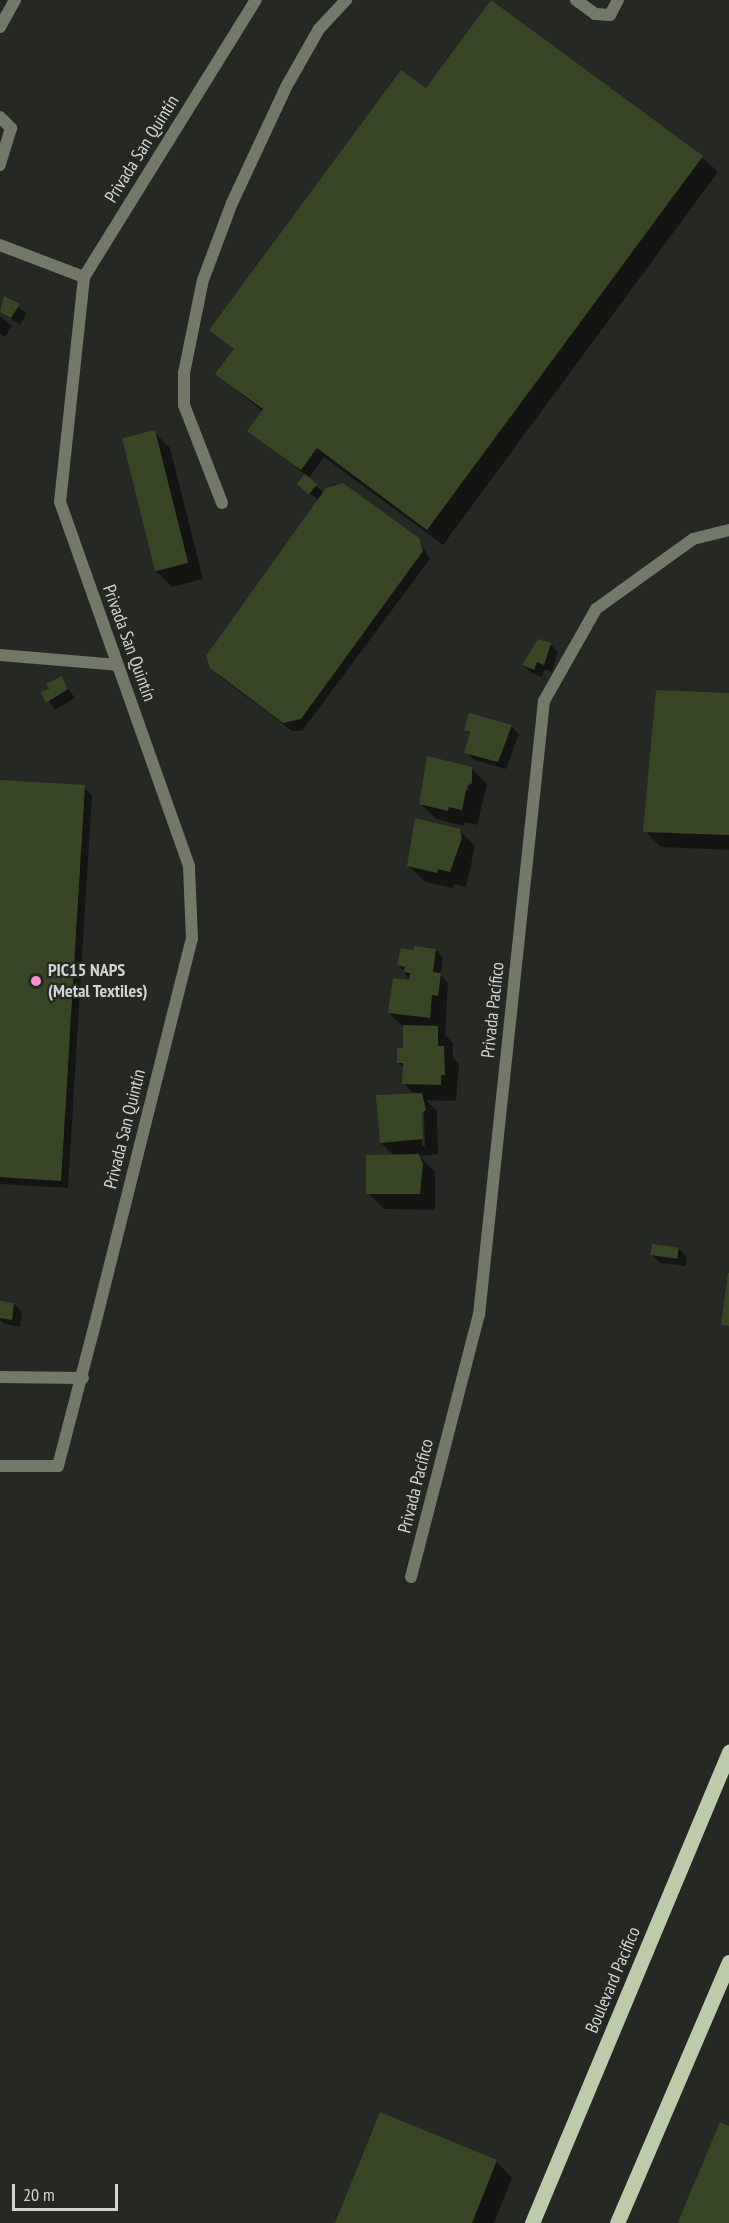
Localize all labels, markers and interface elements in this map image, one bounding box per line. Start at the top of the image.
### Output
street label: Privada San Quintín [100,91,184,207]
street label: Privada San Quintín [98,582,160,704]
place label: PIC15 NAPS (Metal Textiles) [48,960,148,1002]
street label: Privada Pacífico [477,961,509,1059]
marker: PIC15 NAPS (Metal Textiles) [29,974,43,988]
street label: Privada San Quintín [100,1067,150,1191]
street label: Privada Pacífico [394,1437,438,1535]
street label: Boulevard Pacífico [581,1924,645,2036]
scale bar [15,2172,122,2210]
text: 20 m [23,2183,55,2206]

